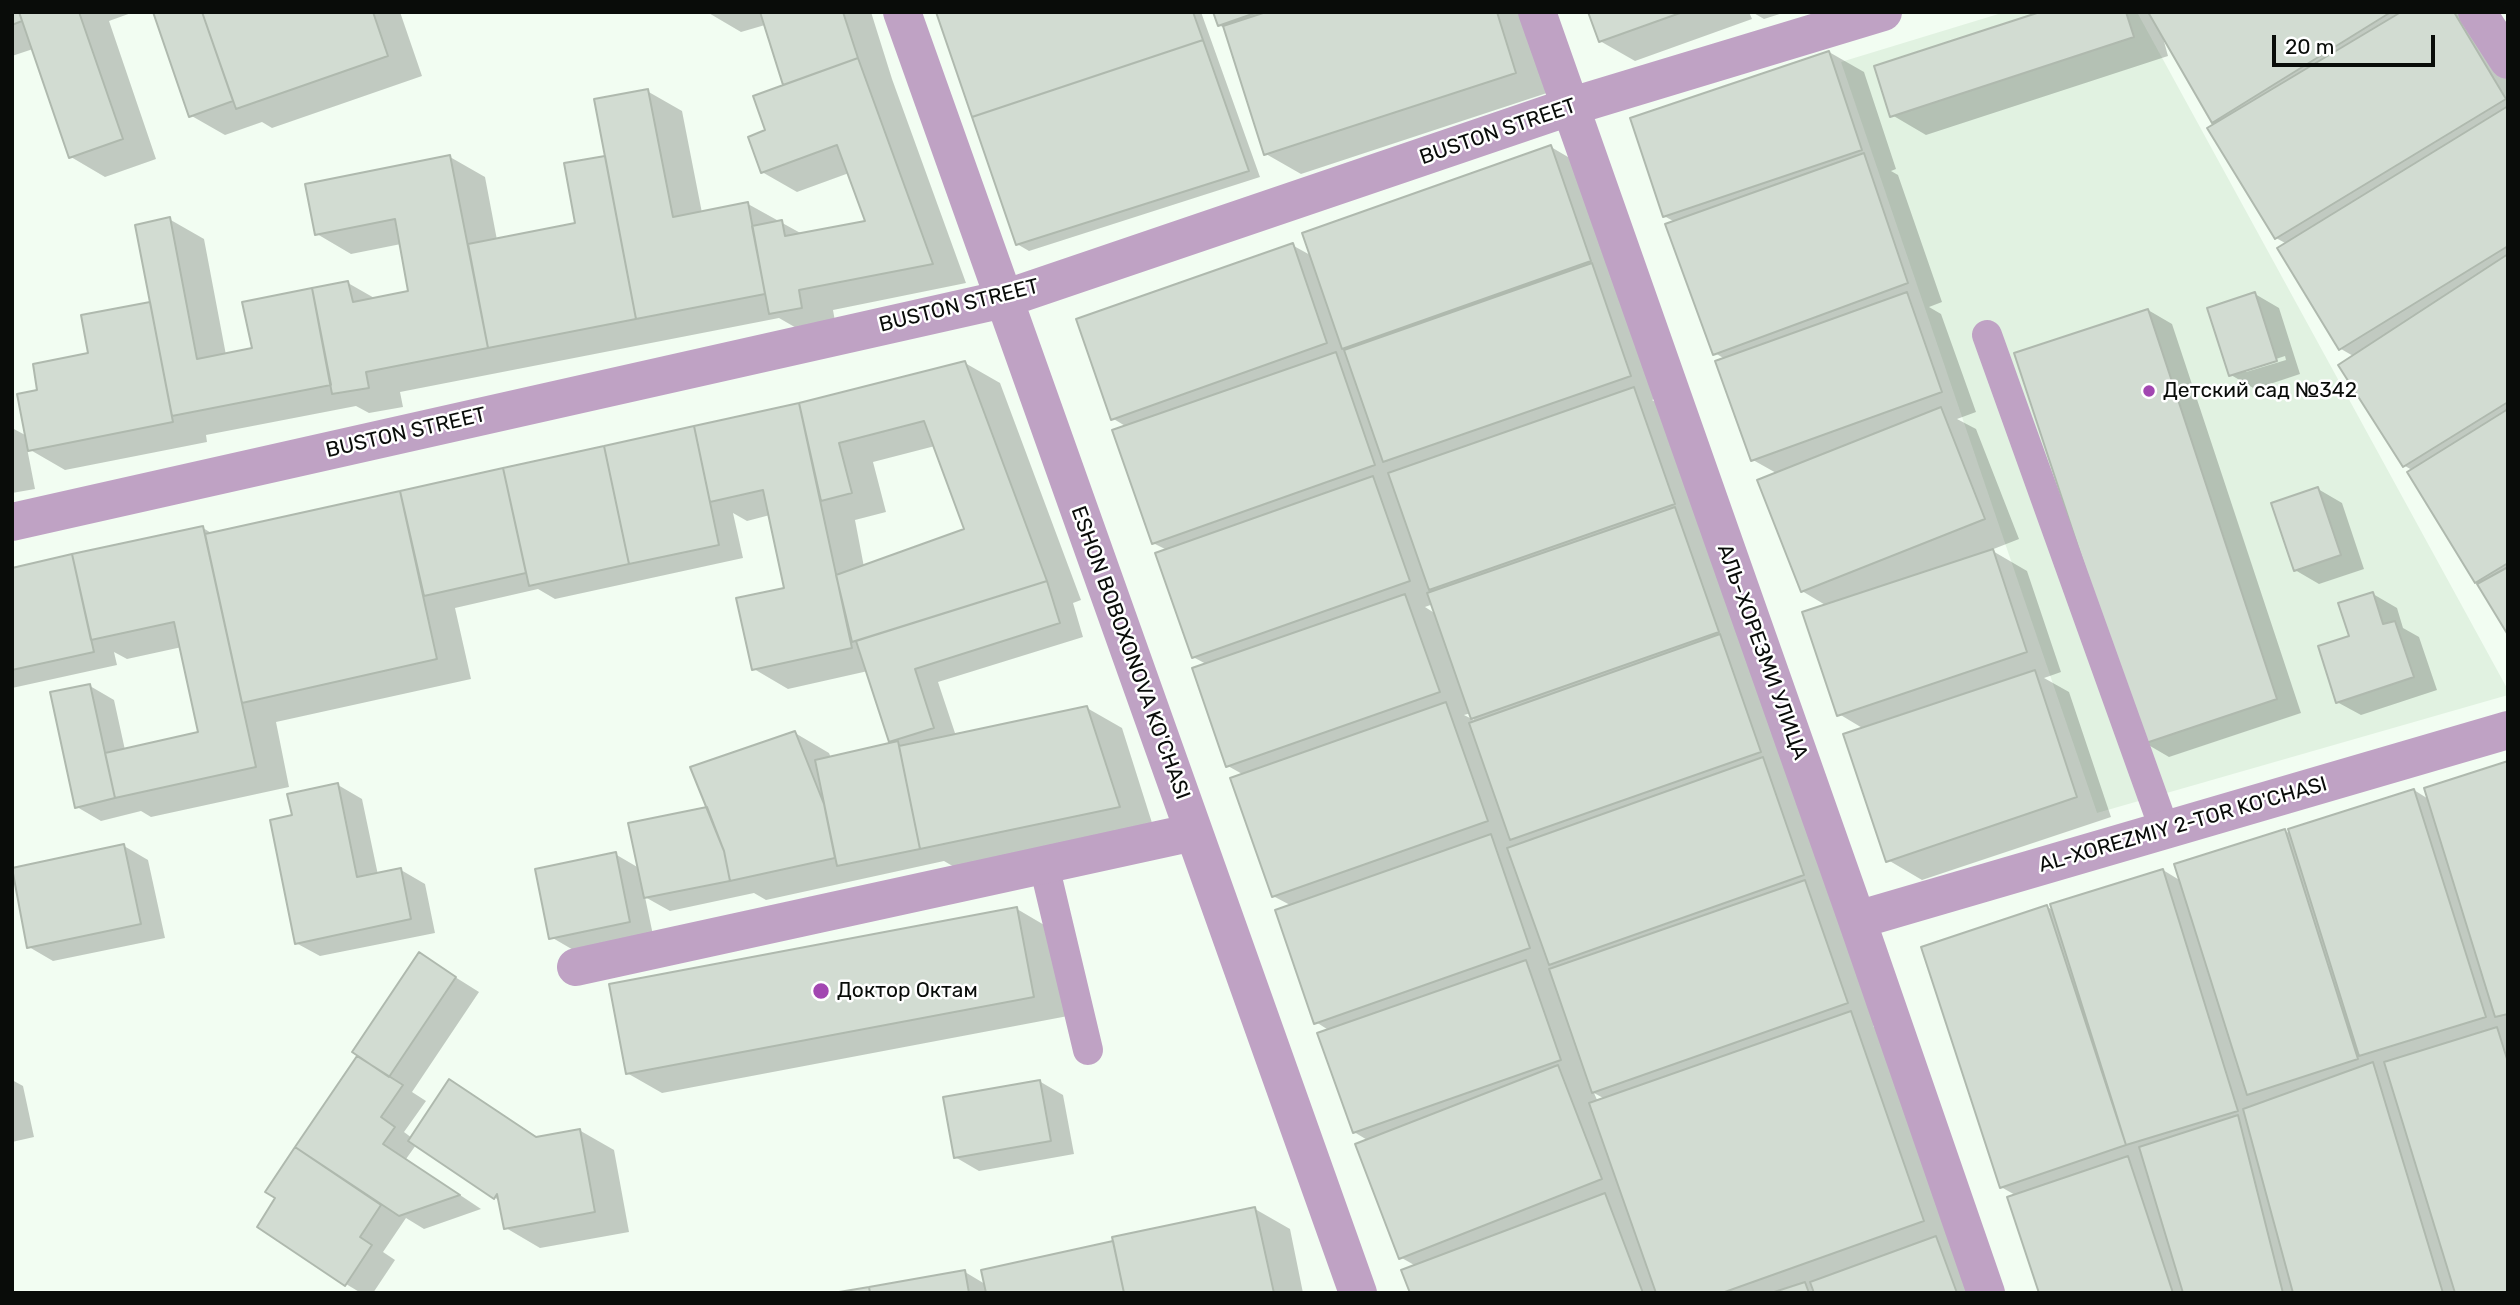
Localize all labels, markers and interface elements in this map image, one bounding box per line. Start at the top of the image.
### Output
scale bar [2275,21,2438,65]
text: 20 m [2285,34,2334,59]
street label: BUSTON STREET [1416,93,1580,171]
street label: BUSTON STREET [876,274,1042,338]
place label: Детский сад №342 [2163,378,2357,404]
marker: Детский сад №342 [2141,383,2157,399]
street label: BUSTON STREET [323,402,489,464]
street label: ESHON BOBOXONOVA KO'CHASI [1065,503,1195,803]
street label: АЛЬ-ХОРЕЗМИ УЛИЦА [1711,541,1813,763]
street label: AL-XOREZMIY 2-TOR KO'CHASI [2036,772,2330,878]
place label: Доктор Октам [837,978,978,1004]
marker: Доктор Октам [811,981,831,1001]

